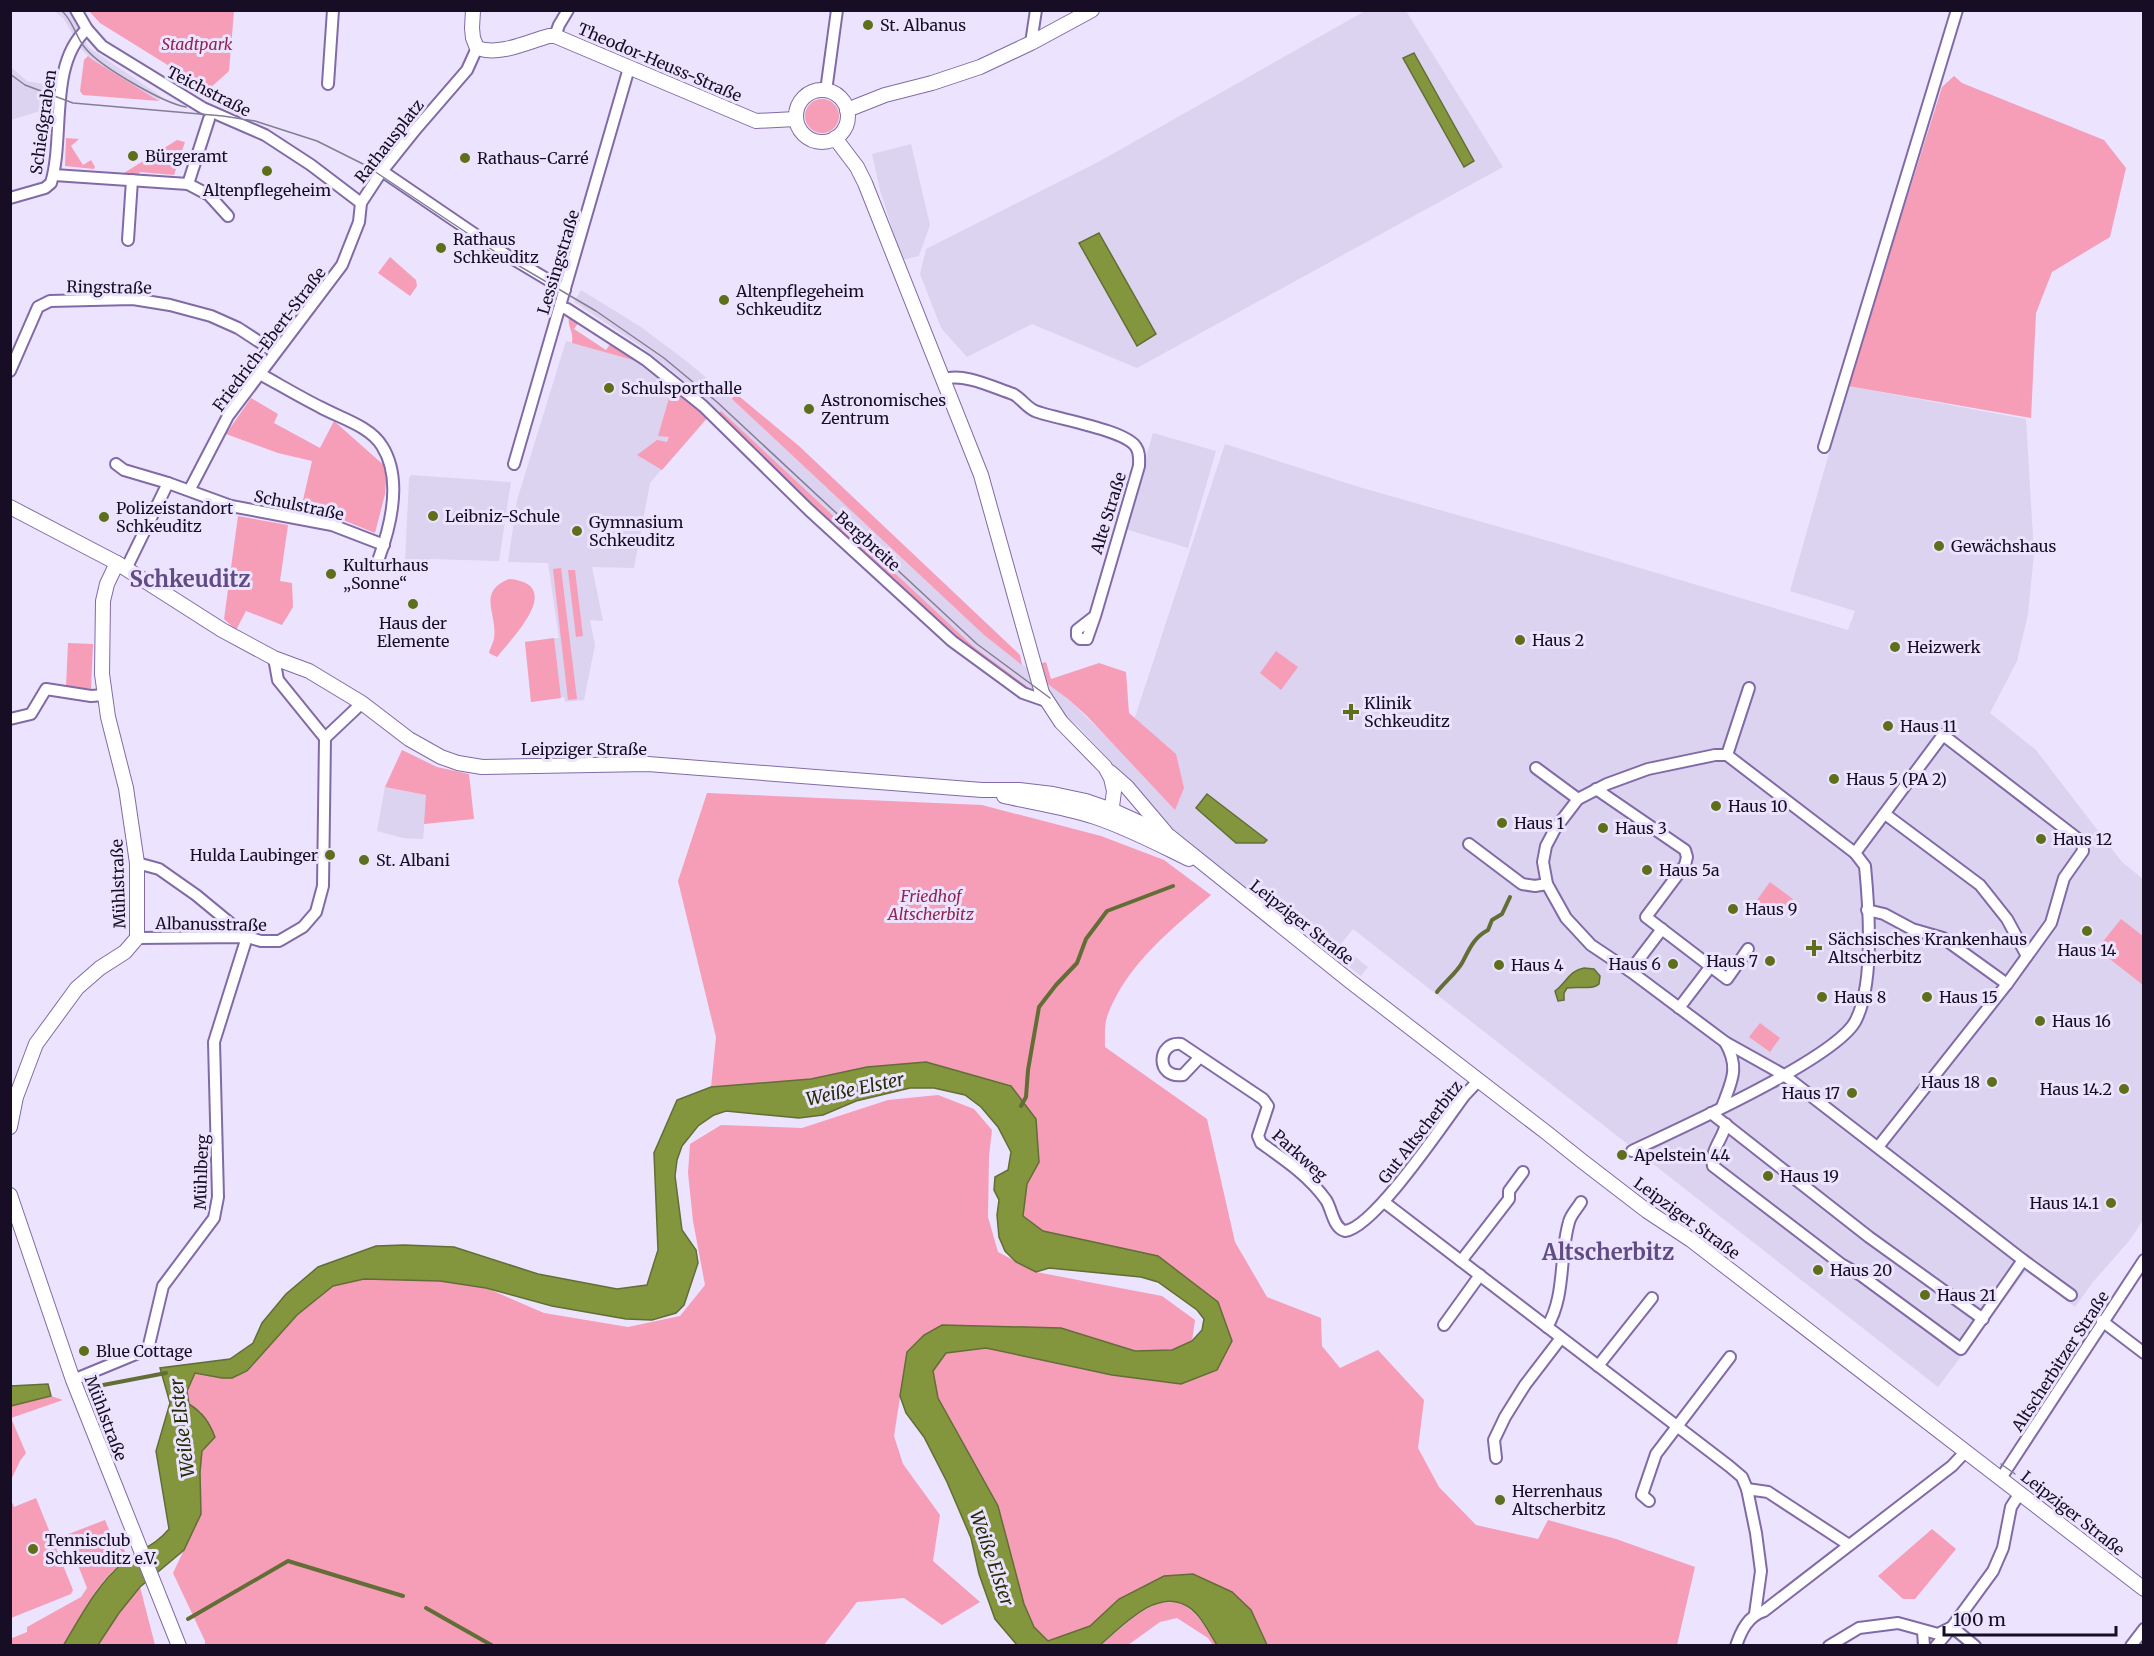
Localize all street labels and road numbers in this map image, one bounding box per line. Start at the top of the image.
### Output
street label: Theodor-Heuss-Straße [575,18,745,106]
street label: Teichstraße [164,61,254,121]
street label: Schießgraben [26,68,60,176]
street label: Rathausplatz [350,95,428,187]
street label: Lessingstraße [533,207,583,317]
street label: Friedrich-Ebert-Straße [208,263,330,415]
street label: Ringstraße [66,276,152,298]
street label: Alte Straße [1086,470,1130,557]
street label: Schulstraße [252,486,346,524]
street label: Bergbreite [832,507,904,575]
street label: Leipziger Straße [521,739,647,759]
street label: Mühlstraße [106,839,130,929]
street label: Leipziger Straße [1246,875,1358,969]
street label: Albanusstraße [154,913,267,935]
street label: Gut Altscherbitz [1374,1076,1467,1187]
street label: Parkweg [1268,1125,1332,1185]
street label: Mühlberg [190,1134,212,1210]
street label: Leipziger Straße [1630,1173,1744,1263]
street label: Altscherbitzer Straße [2007,1287,2113,1436]
street label: Mühlstraße [81,1373,131,1463]
street label: Leipziger Straße [2017,1466,2129,1560]

